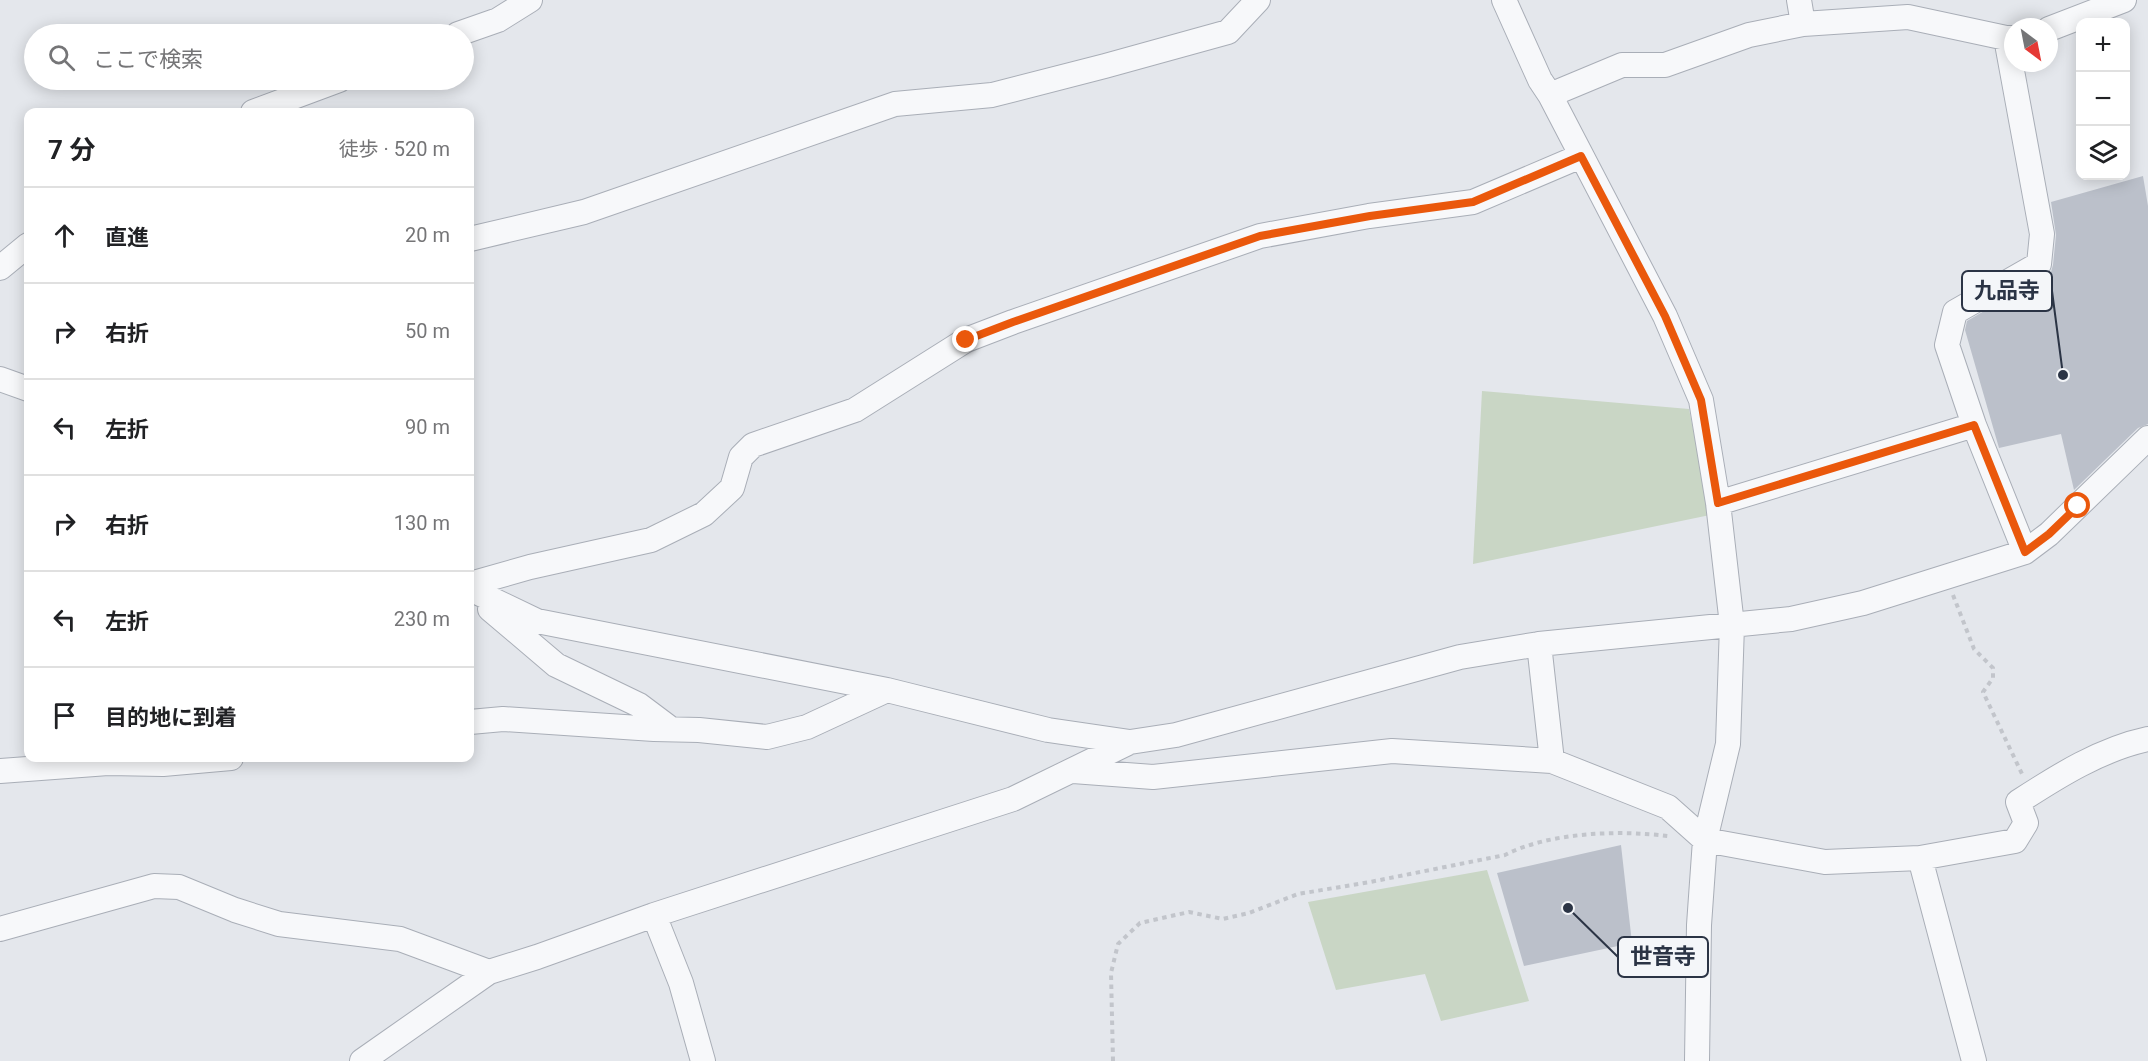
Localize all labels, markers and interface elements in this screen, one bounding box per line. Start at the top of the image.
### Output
north arrow [2004,18,2058,72]
map controls [2076,18,2130,180]
button: + [2076,18,2130,72]
search box [24,24,474,90]
icon: search [45,41,78,74]
text: ここで検索 [93,47,203,72]
button: − [2076,72,2130,126]
button: layers [2076,126,2130,180]
text: 7 分 [48,135,95,165]
text: 徒歩 · 520 m [339,137,450,161]
icon: ahead [48,219,81,252]
text: 20 m [405,223,450,247]
text: 直進 [105,225,149,250]
callout: 九品寺 [1962,271,2052,311]
text: 九品寺 [1974,278,2040,303]
icon: right [48,315,81,348]
text: 50 m [405,319,450,343]
text: 右折 [105,321,149,346]
route end [952,326,978,352]
icon: left [48,411,81,444]
text: 90 m [405,415,450,439]
text: 左折 [105,417,149,442]
route start [2064,492,2090,518]
icon: right [48,507,81,540]
text: 130 m [394,511,450,535]
text: 右折 [105,513,149,538]
icon: left [48,603,81,636]
text: 230 m [394,607,450,631]
text: 左折 [105,609,149,634]
icon: arrive [48,699,81,732]
text: 目的地に到着 [105,705,237,730]
callout: 世音寺 [1618,937,1708,977]
text: 世音寺 [1630,944,1696,969]

